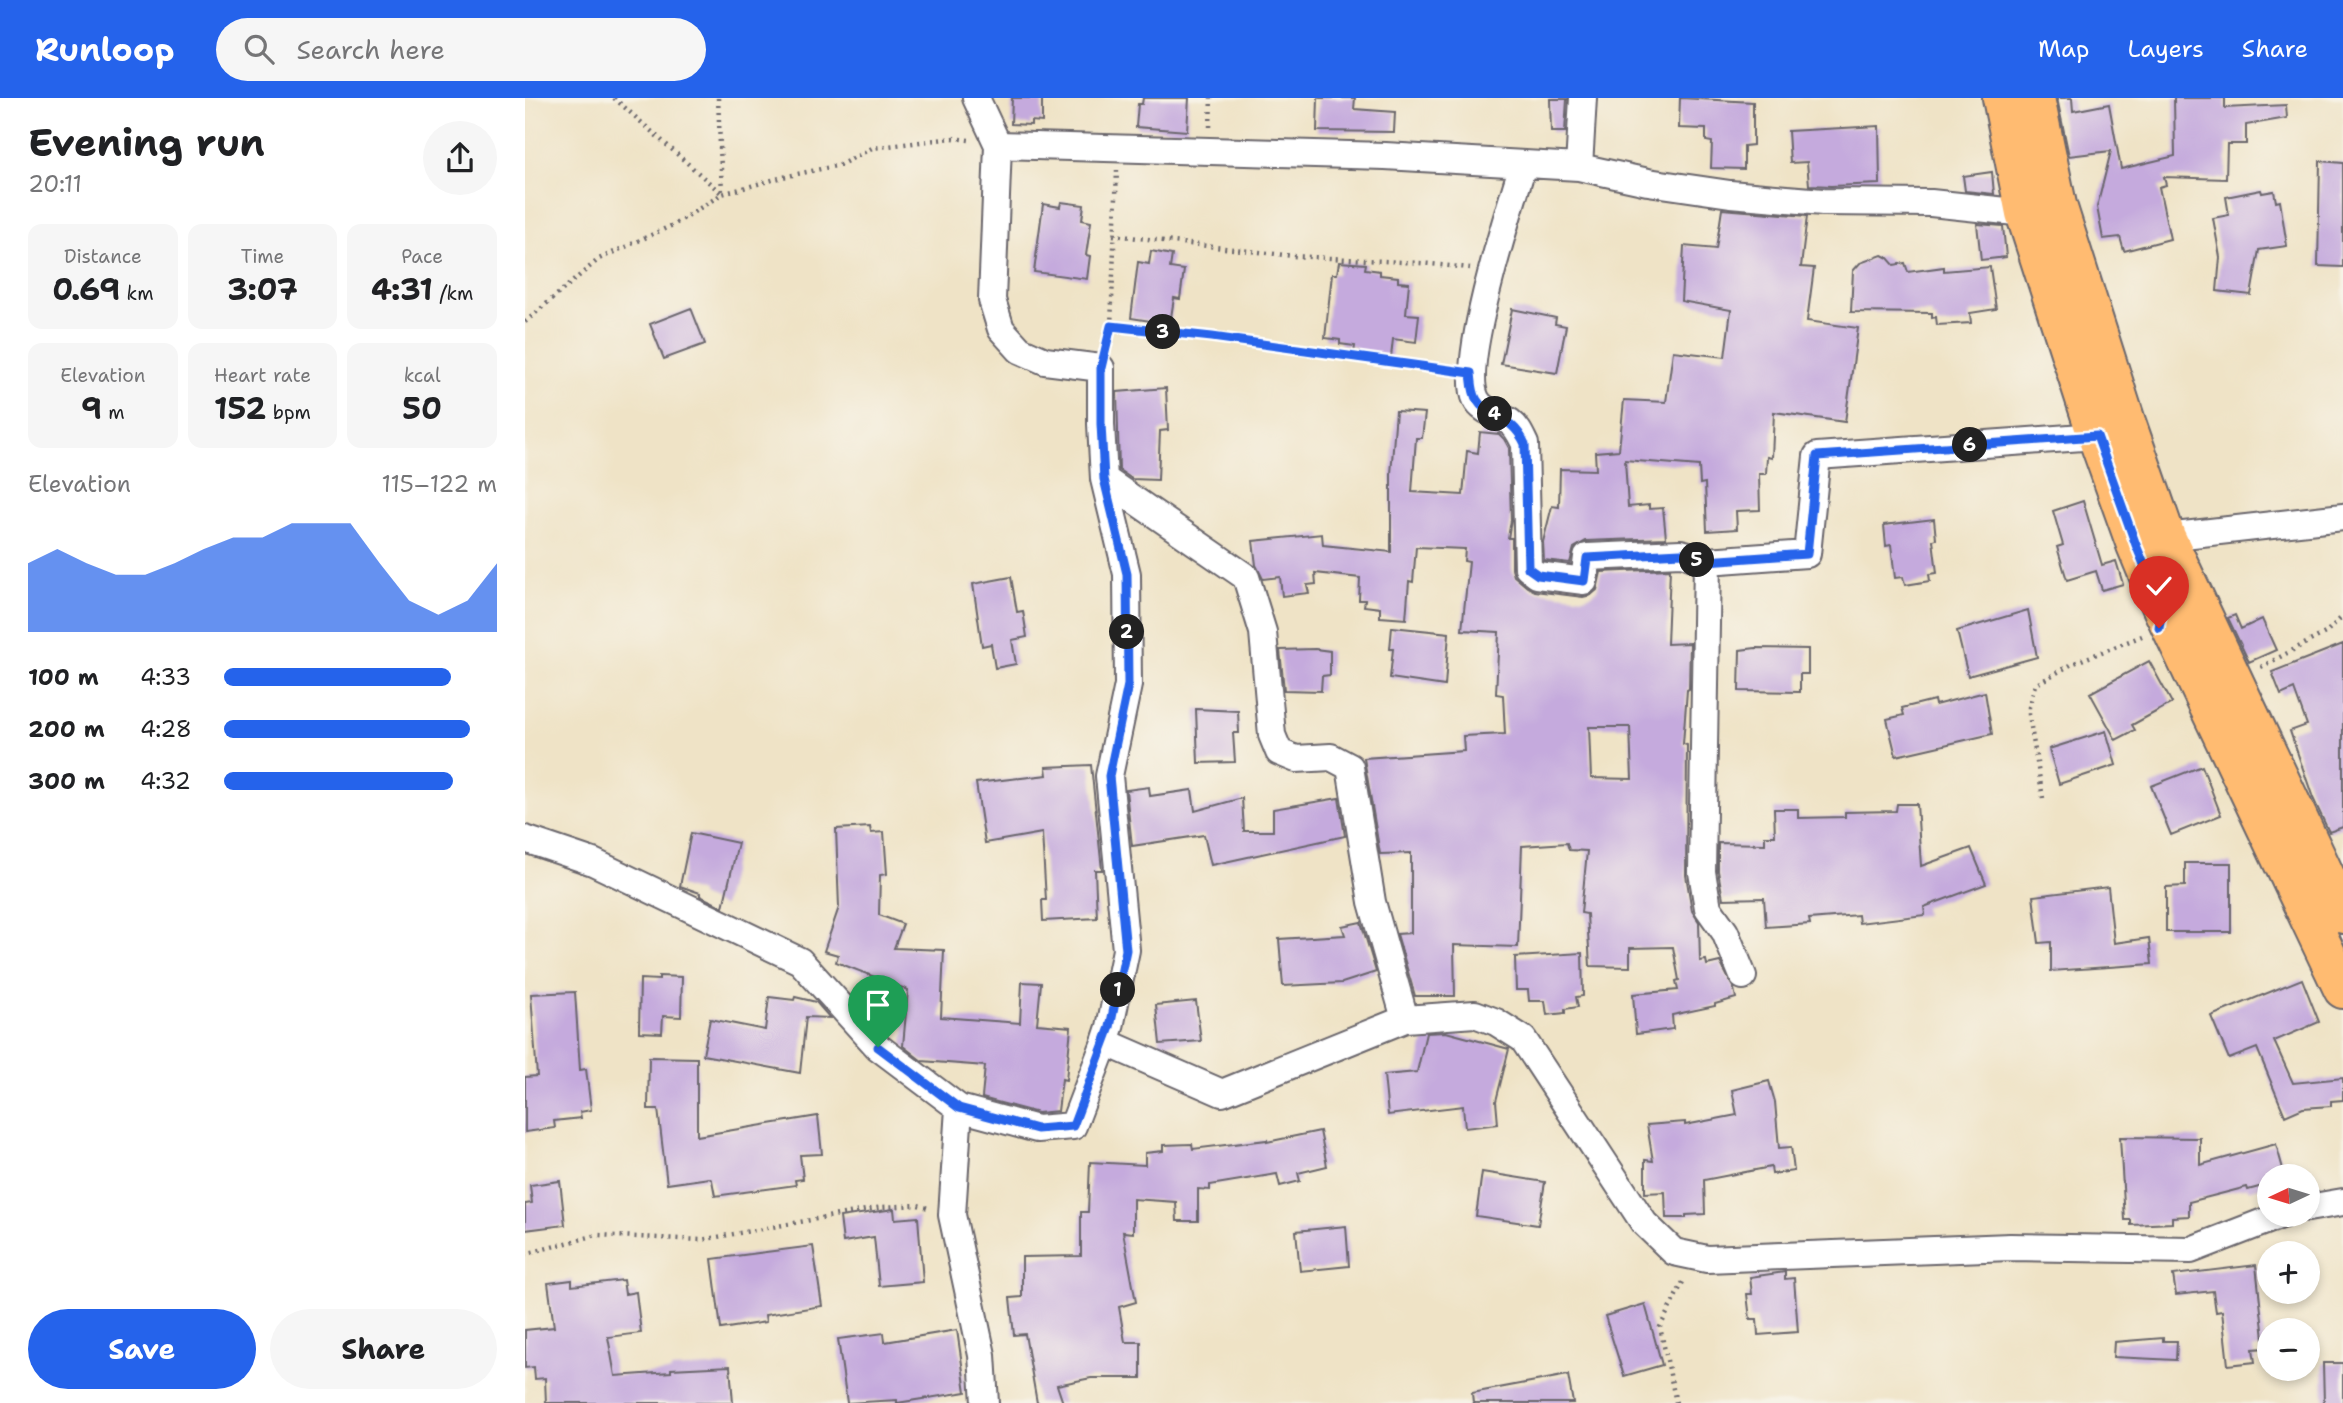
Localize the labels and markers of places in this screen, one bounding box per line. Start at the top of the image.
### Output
pin: 3 [1145,314,1181,350]
pin: 4 [1478,396,1513,432]
pin: 6 [1953,428,1987,462]
pin: 5 [1679,542,1715,578]
pin [2129,556,2189,628]
pin: 2 [1109,614,1145,650]
pin: 1 [1101,972,1135,1008]
pin [848,975,908,1047]

